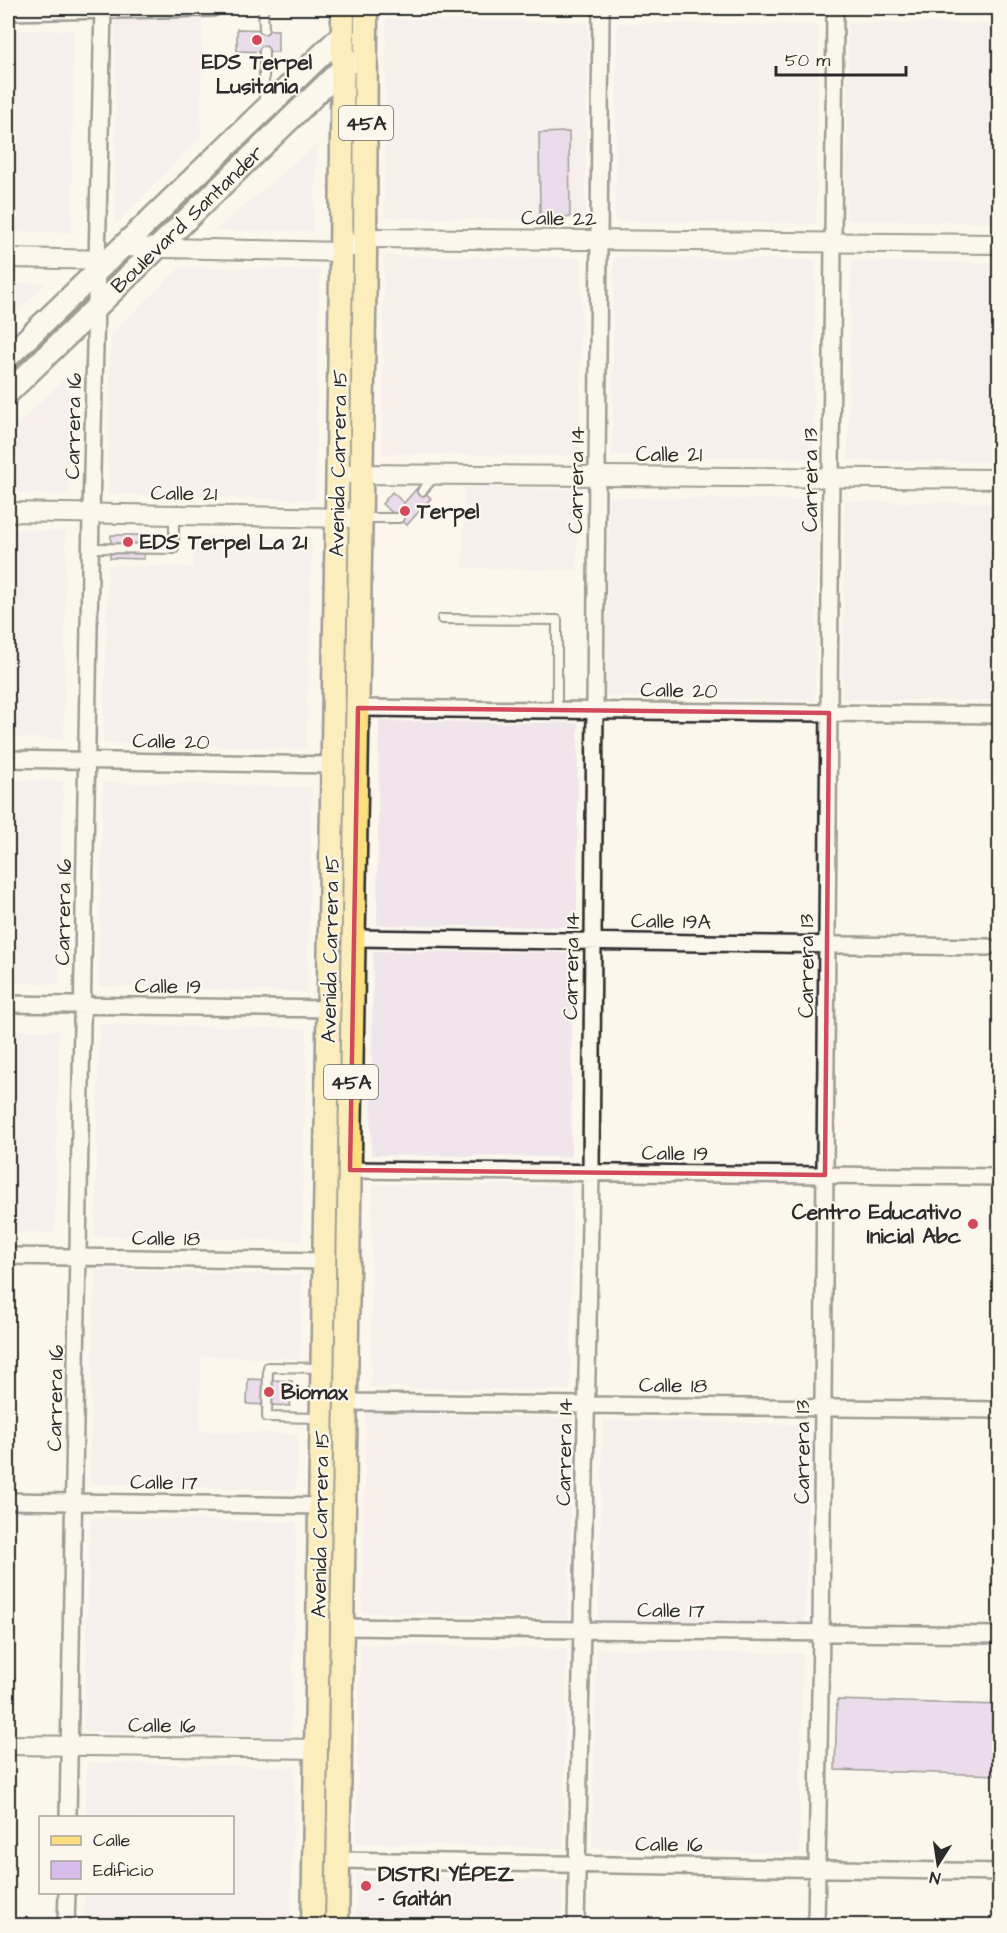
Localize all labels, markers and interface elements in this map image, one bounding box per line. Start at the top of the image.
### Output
marker: EDS Terpel Lusitania [250,33,264,47]
scale bar [776,39,906,77]
place label: EDS Terpel Lusitania [202,48,313,101]
text: 50 m [785,48,830,73]
road number: 45A [339,106,393,140]
street label: Boulevard Santander [104,138,271,300]
street label: Calle 22 [521,203,597,234]
street label: Avenida Carrera 15 [322,369,355,557]
street label: Carrera 16 [58,372,89,480]
street label: Carrera 14 [561,426,592,534]
street label: Carrera 13 [796,428,825,532]
street label: Calle 21 [636,440,703,469]
street label: Calle 21 [150,478,218,509]
place label: Terpel [416,497,480,527]
marker: Terpel [398,504,412,518]
place label: EDS Terpel La 21 [140,528,307,558]
marker: EDS Terpel La 21 [121,535,135,549]
street label: Calle 20 [640,675,718,706]
street label: Calle 20 [132,726,210,757]
street label: Avenida Carrera 15 [314,855,347,1043]
street label: Carrera 16 [48,858,79,966]
street label: Calle 19A [631,906,712,937]
street label: Carrera 14 [556,912,587,1020]
street label: Carrera 13 [792,914,821,1018]
street label: Calle 19 [134,971,202,1002]
road number: 45A [324,1065,378,1099]
street label: Calle 19 [641,1138,709,1169]
place label: Centro Educativo Inicial Abc [792,1198,962,1251]
marker: Centro Educativo Inicial Abc [966,1217,980,1231]
street label: Calle 18 [132,1223,201,1254]
street label: Carrera 16 [40,1344,71,1452]
street label: Calle 18 [639,1370,708,1401]
place label: Biomax [281,1378,349,1407]
marker: Biomax [262,1385,276,1399]
street label: Carrera 14 [549,1398,580,1506]
street label: Carrera 13 [788,1400,817,1504]
street label: Avenida Carrera 15 [304,1430,337,1618]
street label: Calle 17 [130,1467,198,1498]
street label: Calle 17 [637,1595,705,1626]
street label: Calle 16 [128,1710,196,1741]
legend [39,1816,234,1894]
text: Calle [93,1828,131,1853]
street label: Calle 16 [635,1829,703,1860]
north arrow [908,1834,968,1894]
text: Edificio [93,1858,153,1883]
place label: DISTRI YÉPEZ - Gaitán [378,1860,514,1913]
text: N [928,1866,942,1889]
marker: DISTRI YÉPEZ - Gaitán [359,1879,373,1893]

